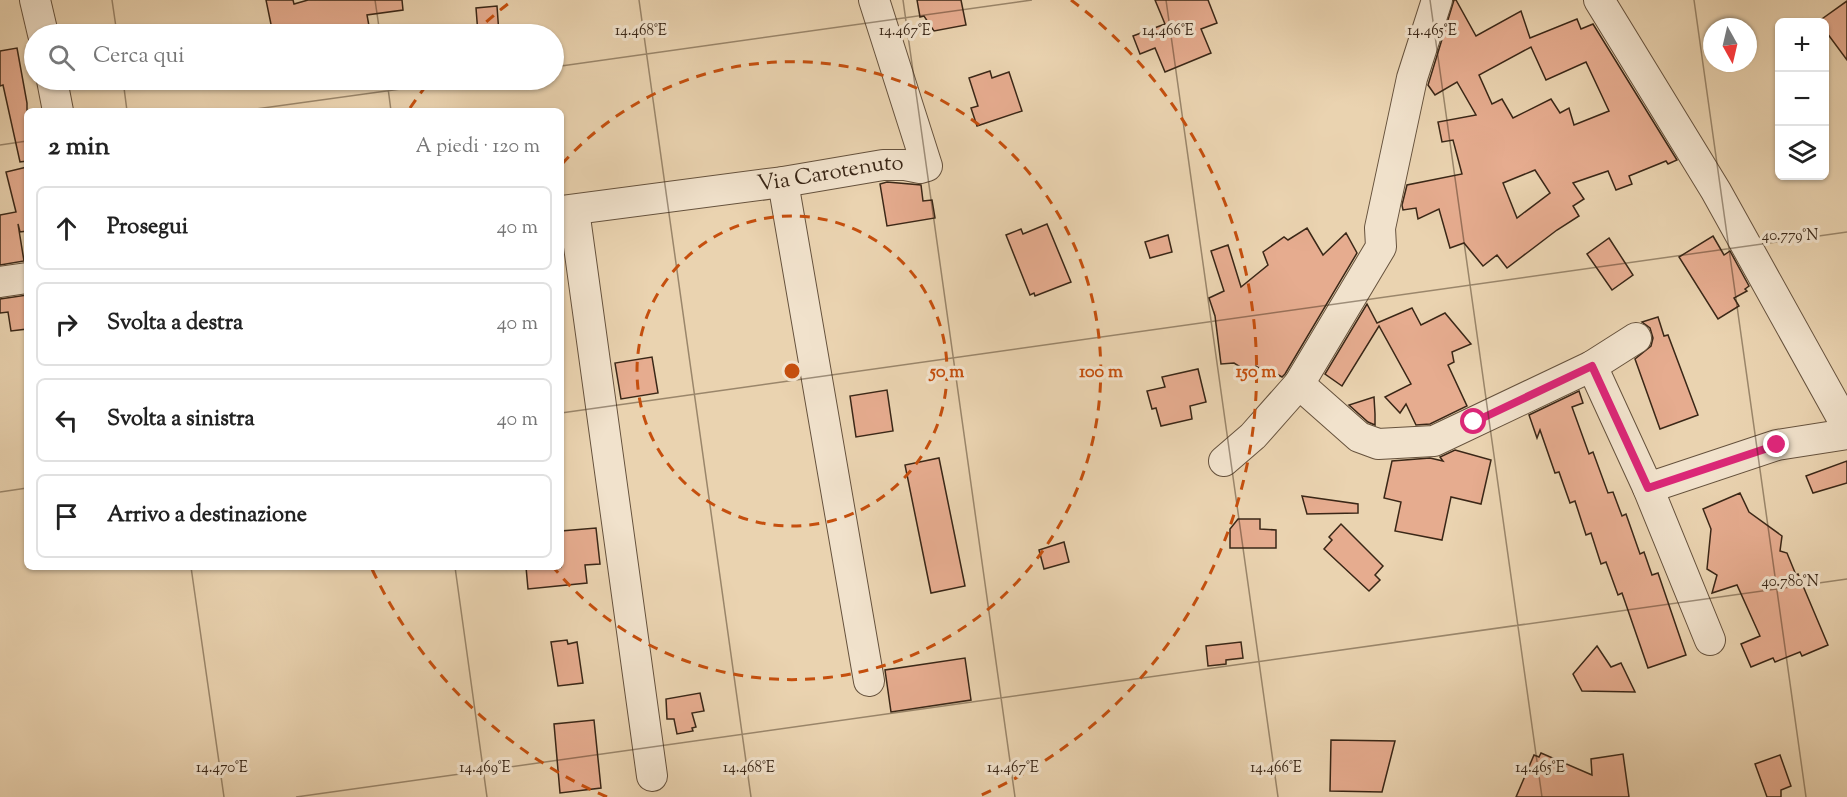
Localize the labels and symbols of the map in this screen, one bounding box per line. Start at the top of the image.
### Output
north arrow [1703,18,1757,72]
text: 14.468°E [615,21,667,42]
text: 14.467°E [879,21,931,42]
text: 14.466°E [1142,21,1194,42]
text: 14.465°E [1407,21,1457,42]
street label: Via Carotenuto [755,149,904,201]
text: 40.779°N [1762,226,1818,247]
text: 50 m [928,360,964,386]
text: 100 m [1079,360,1123,386]
text: 150 m [1236,360,1276,386]
centre of rings [782,361,802,381]
route start [1460,408,1486,434]
route end [1763,431,1789,457]
text: 40.780°N [1761,572,1819,593]
text: 14.470°E [196,758,248,779]
text: 14.469°E [459,758,511,779]
text: 14.468°E [723,758,775,779]
text: 14.467°E [987,758,1039,779]
text: 14.466°E [1250,758,1302,779]
text: 14.465°E [1515,758,1565,779]

